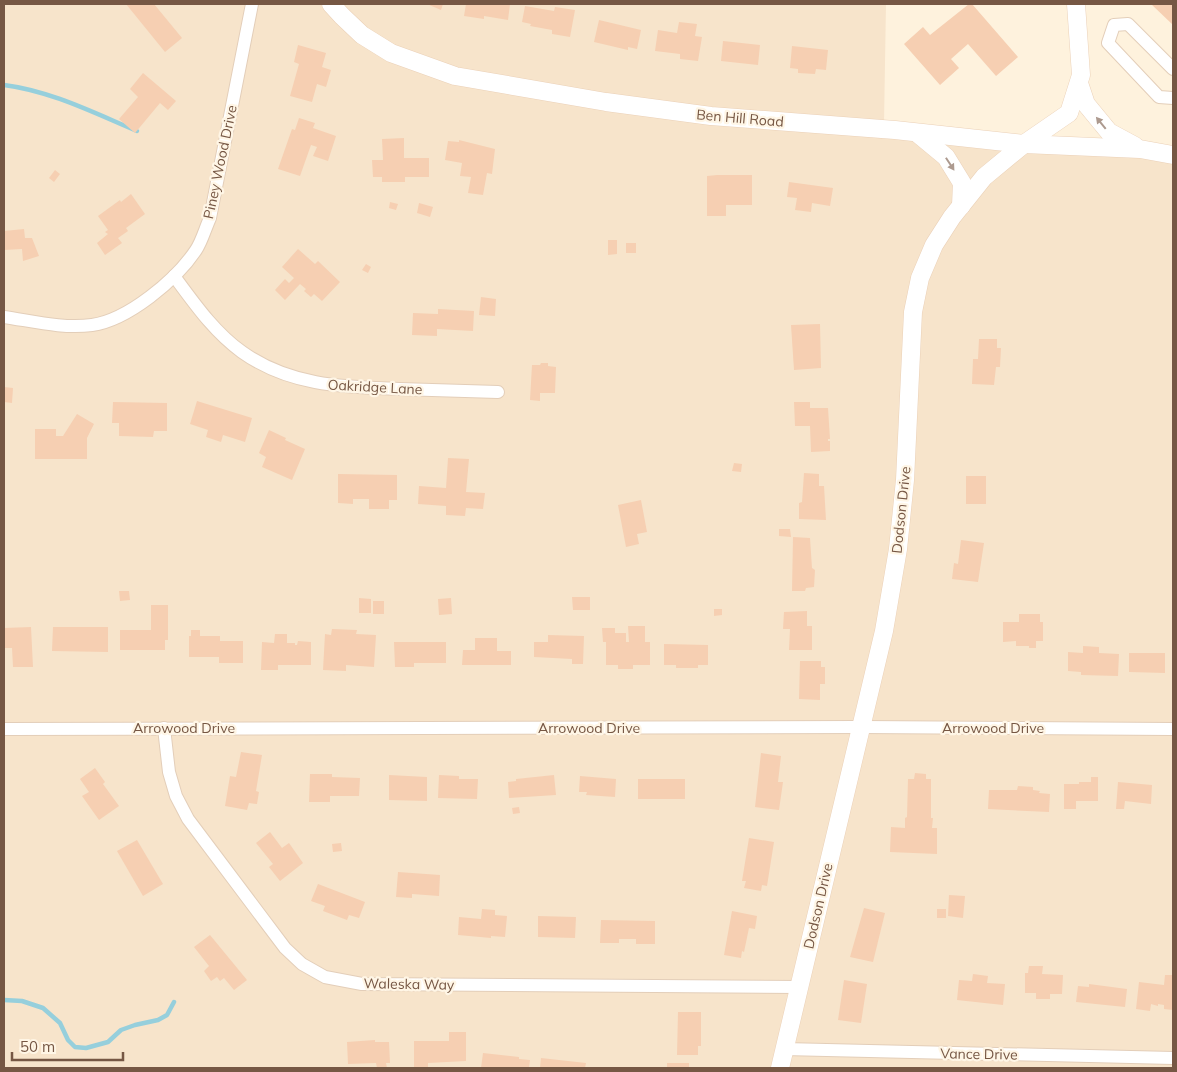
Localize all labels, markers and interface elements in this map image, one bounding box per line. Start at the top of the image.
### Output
street label: Piney Wood Drive [199,103,241,221]
street label: Ben Hill Road [696,105,784,131]
one-way arrow [1096,117,1107,130]
one-way arrow [946,157,955,170]
street label: Oakridge Lane [327,376,423,398]
street label: Dodson Drive [887,466,915,554]
street label: Arrowood Drive [133,719,235,737]
street label: Arrowood Drive [538,719,640,737]
street label: Arrowood Drive [942,719,1044,737]
street label: Dodson Drive [799,861,837,951]
street label: Waleska Way [363,974,455,994]
scale bar [12,1030,124,1062]
text: 50 m [20,1037,55,1056]
street label: Vance Drive [940,1044,1018,1064]

